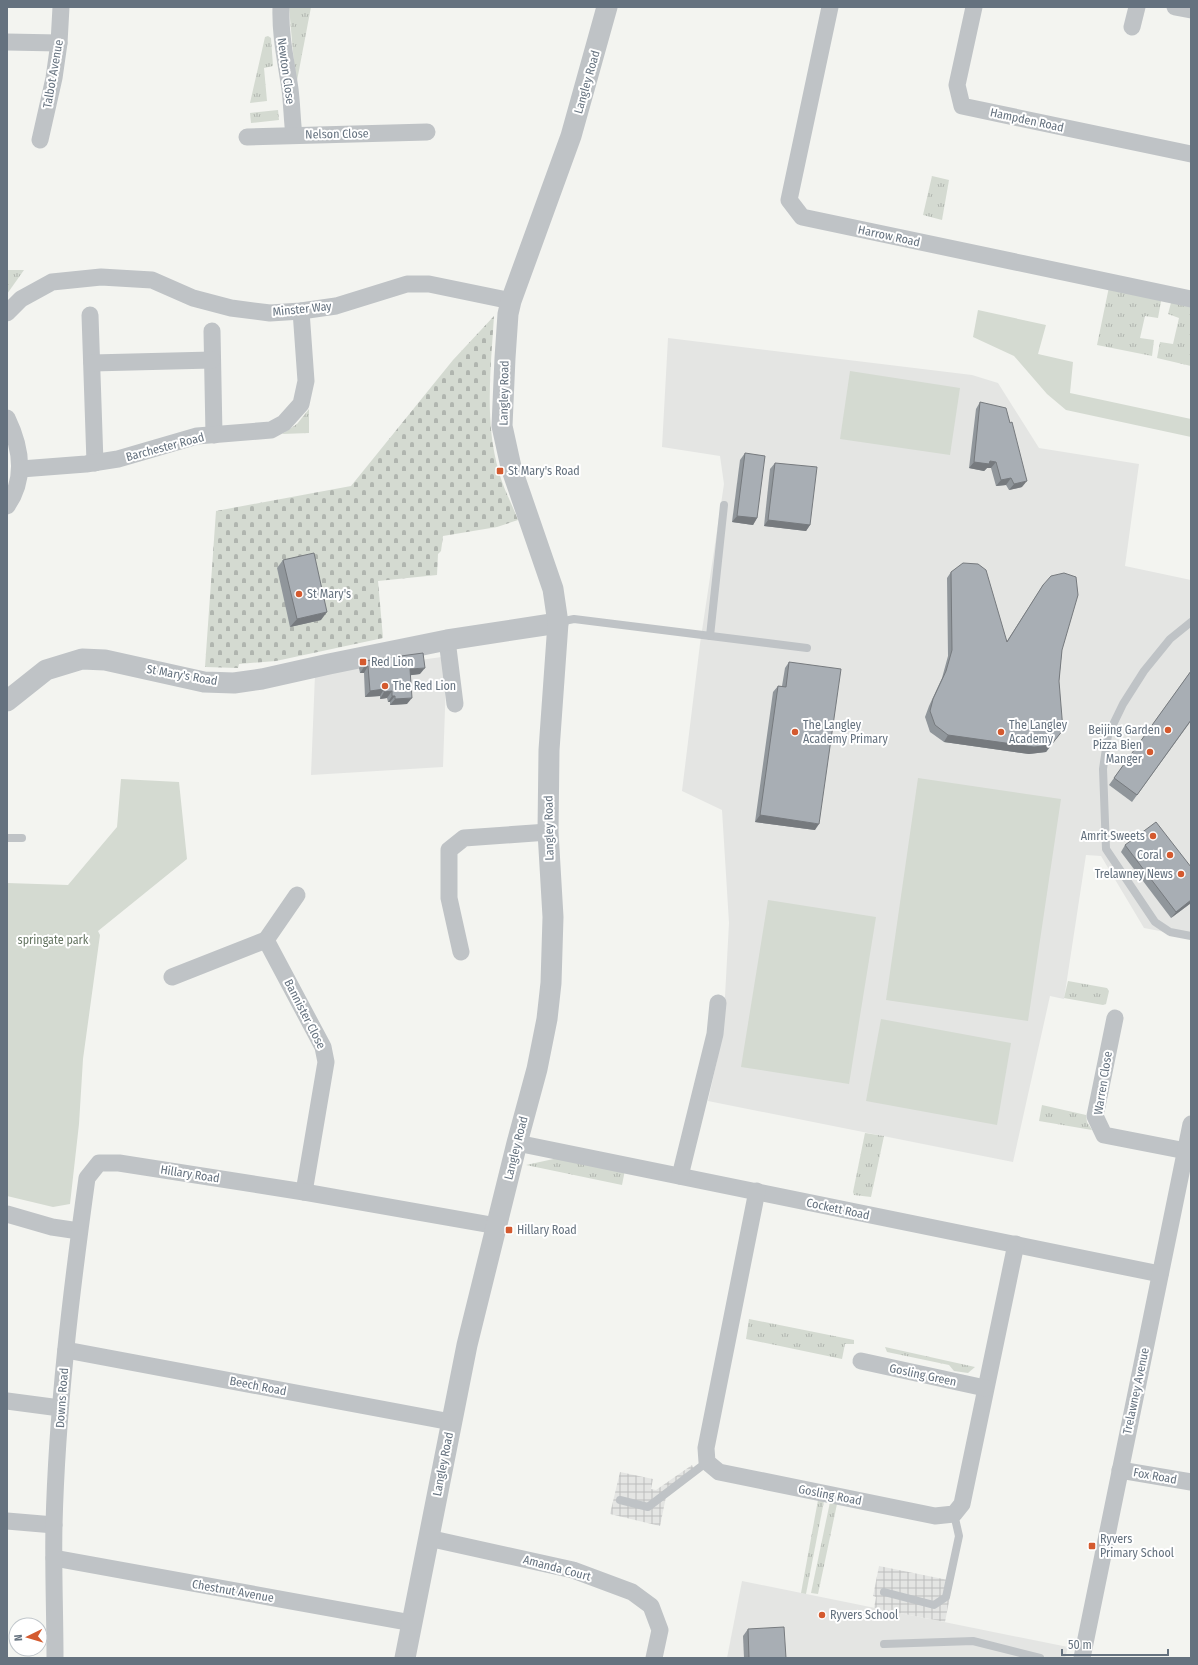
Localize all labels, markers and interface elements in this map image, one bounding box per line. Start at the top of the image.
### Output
street label: Newton Close [274,37,298,105]
street label: Talbot Avenue [40,39,66,109]
street label: Langley Road [571,49,603,115]
street label: Hampden Road [989,105,1065,135]
street label: Nelson Close [305,126,369,142]
street label: Harrow Road [857,223,921,249]
street label: Minster Way [272,299,333,319]
street label: Langley Road [496,360,512,426]
street label: Barchester Road [124,430,206,464]
place label: St Mary's Road [508,464,580,478]
marker: St Mary's Road [495,466,505,476]
place label: St Mary's [307,587,351,601]
marker: St Mary's [294,589,304,599]
place label: Red Lion [371,655,414,669]
marker: Red Lion [358,657,368,667]
street label: St Mary's Road [145,662,219,688]
place label: The Red Lion [393,679,456,693]
marker: The Red Lion [380,681,390,691]
place label: The Langley Academy Primary [803,718,888,746]
place label: The Langley Academy [1009,718,1068,746]
place label: Beijing Garden [1088,723,1160,737]
marker: Beijing Garden [1163,725,1173,735]
marker: The Langley Academy Primary [790,727,800,737]
marker: The Langley Academy [996,727,1006,737]
place label: Pizza Bien Manger [1093,738,1143,766]
marker: Pizza Bien Manger [1145,747,1155,757]
street label: Langley Road [541,795,557,861]
place label: Amrit Sweets [1081,829,1145,843]
marker: Amrit Sweets [1148,831,1158,841]
place label: Coral [1137,848,1162,862]
marker: Coral [1165,850,1175,860]
place label: Trelawney News [1095,867,1173,881]
marker: Trelawney News [1176,869,1186,879]
park label: springate park [18,933,89,947]
street label: Bannister Close [281,977,329,1051]
street label: Warren Close [1091,1050,1115,1116]
street label: Langley Road [501,1115,531,1181]
street label: Hillary Road [159,1162,221,1186]
street label: Cockett Road [805,1195,871,1223]
place label: Hillary Road [517,1223,577,1237]
marker: Hillary Road [504,1225,514,1235]
street label: Trelawney Avenue [1120,1346,1152,1436]
street label: Gosling Green [888,1361,958,1389]
street label: Downs Road [53,1367,71,1429]
street label: Beech Road [228,1374,288,1398]
street label: Langley Road [430,1431,456,1497]
street label: Fox Road [1132,1465,1178,1487]
street label: Gosling Road [797,1482,863,1508]
place label: Ryvers Primary School [1100,1532,1174,1560]
marker: Ryvers Primary School [1087,1541,1097,1551]
street label: Amanda Court [522,1552,592,1584]
street label: Chestnut Avenue [191,1577,275,1605]
place label: Ryvers School [830,1608,898,1622]
marker: Ryvers School [817,1610,827,1620]
north arrow [8,1617,48,1657]
scale bar [1062,1631,1168,1657]
text: N [12,1634,25,1642]
text: 50 m [1068,1638,1092,1652]

